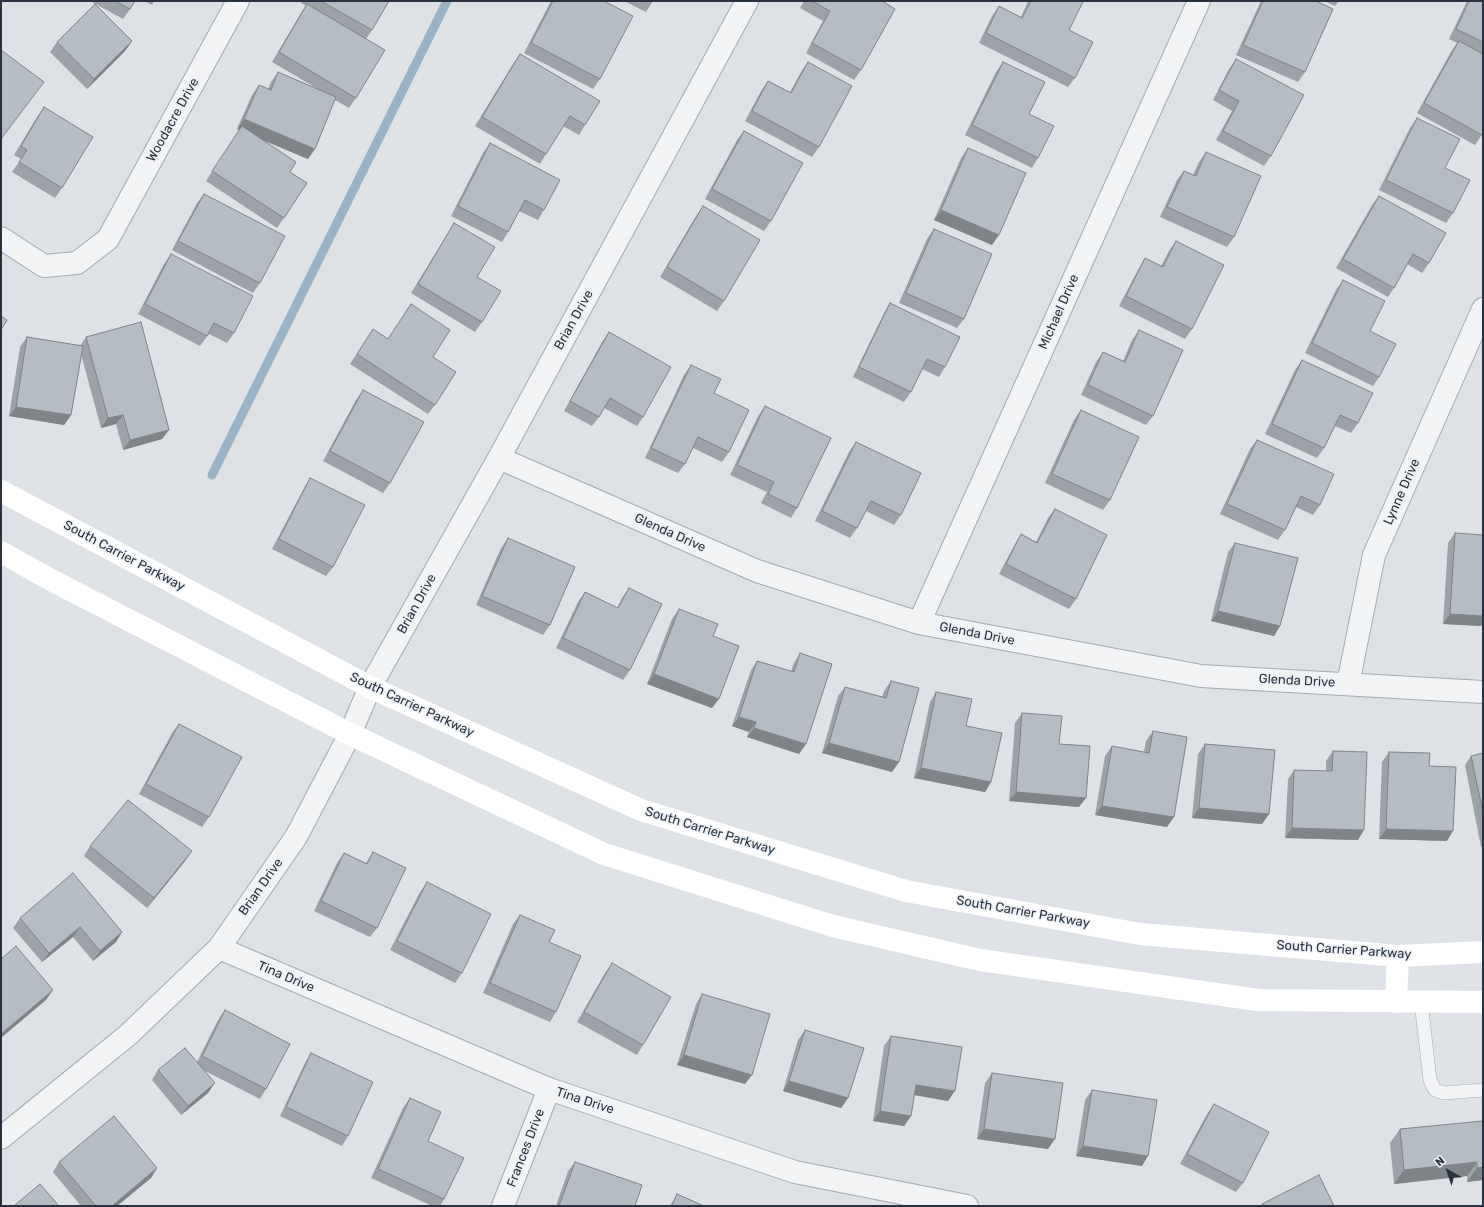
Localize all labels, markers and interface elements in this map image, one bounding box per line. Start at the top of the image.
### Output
street label: Woodacre Drive [143,75,203,165]
street label: Michael Drive [1035,272,1083,352]
street label: Brian Drive [551,287,597,353]
street label: Lynne Drive [1380,457,1424,527]
street label: Glenda Drive [632,510,708,556]
street label: South Carrier Parkway [61,517,187,595]
street label: Brian Drive [394,571,440,637]
street label: Glenda Drive [938,619,1016,649]
street label: South Carrier Parkway [347,669,477,741]
street label: Glenda Drive [1258,671,1336,691]
street label: South Carrier Parkway [643,804,777,858]
street label: Brian Drive [236,855,286,919]
street label: South Carrier Parkway [955,893,1091,931]
street label: South Carrier Parkway [1276,937,1412,963]
street label: Tina Drive [255,958,317,996]
street label: Tina Drive [554,1084,616,1118]
street label: Frances Drive [504,1107,548,1189]
north arrow [1428,1151,1468,1191]
text: N [1433,1154,1447,1169]

